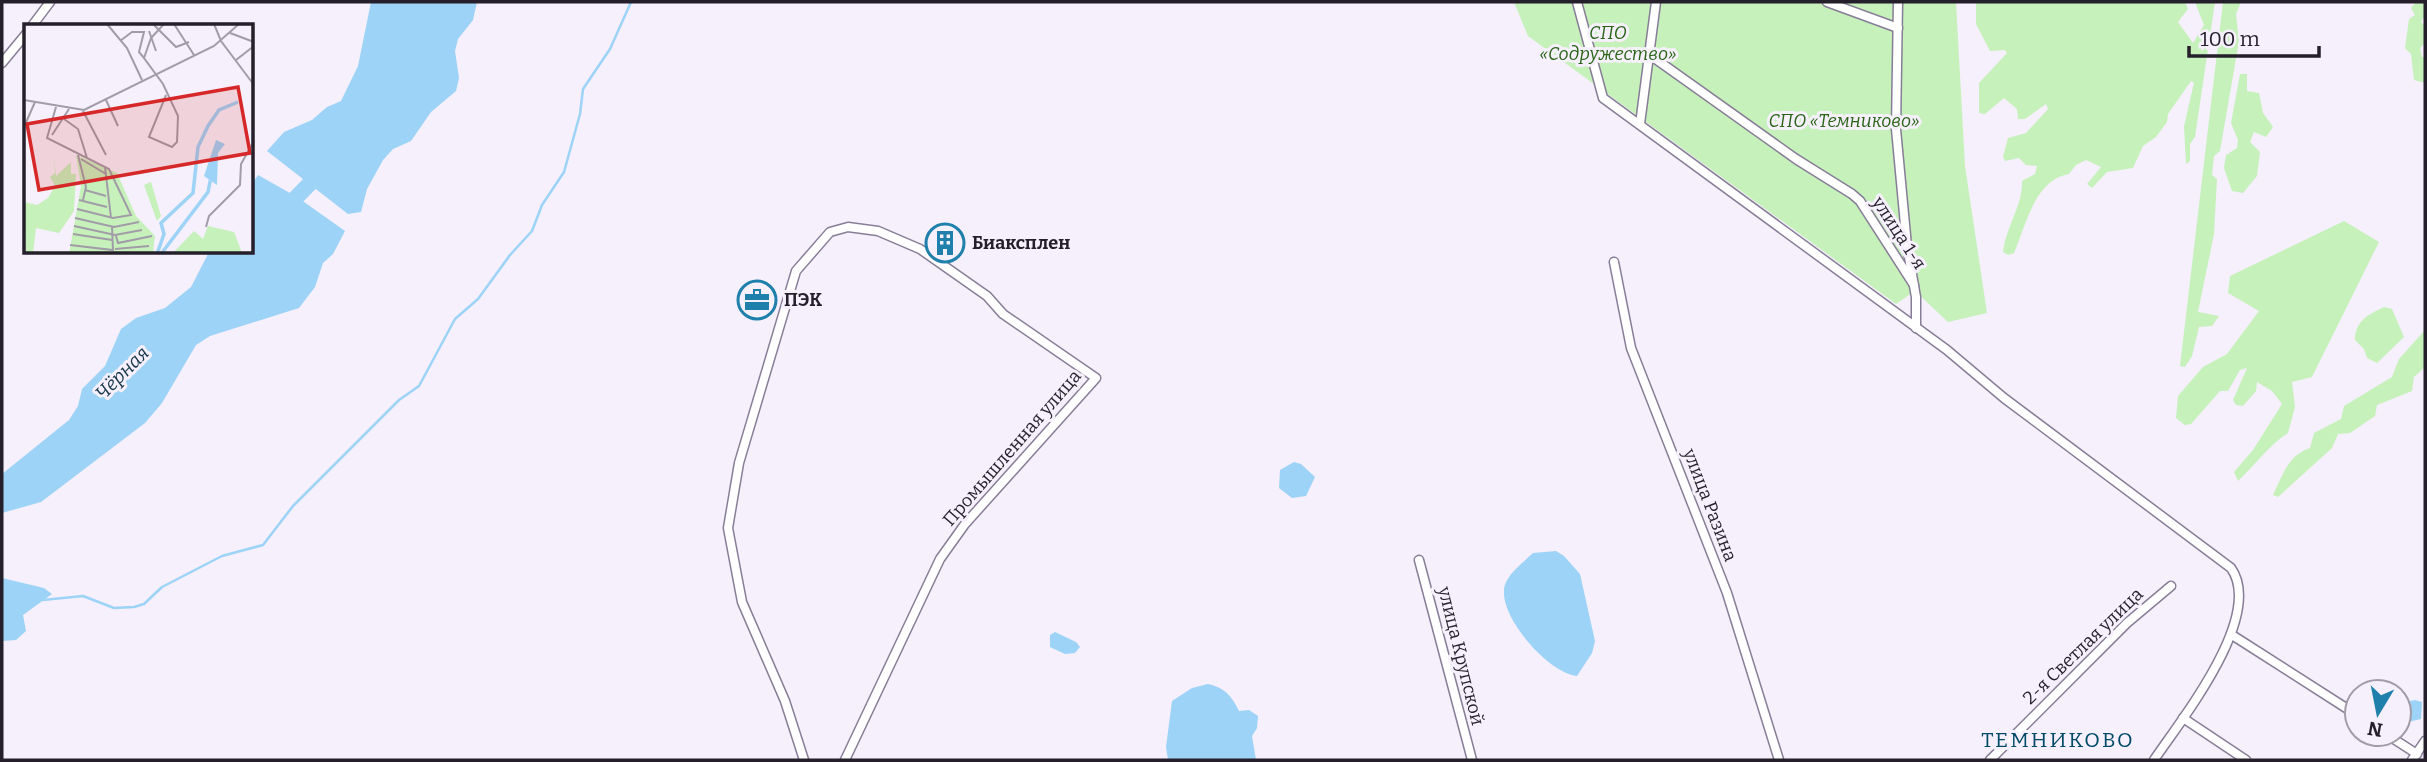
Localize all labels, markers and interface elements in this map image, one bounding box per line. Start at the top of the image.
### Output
scale bar [2189,14,2318,58]
park label: СПО «Содружество» [1540,22,1676,65]
inset map [24,24,254,254]
text: 100 m [2200,26,2260,52]
park label: СПО «Темниково» [1768,110,1920,132]
street label: улица 1-я [1867,192,1931,273]
building icon: Биаксплен [924,222,966,264]
place label: Биаксплен [972,232,1070,254]
office icon: ПЭК [736,279,778,321]
place label: ПЭК [784,289,822,311]
water label: Чёрная [90,341,154,405]
street label: Промышленная улица [938,365,1086,531]
street label: улица Разина [1678,445,1742,565]
street label: 2-я Светлая улица [2019,583,2148,709]
street label: улица Крупской [1433,584,1489,728]
north arrow [2343,678,2413,748]
text: N [2366,717,2384,742]
district label: ТЕМНИКОВО [1981,727,2135,753]

